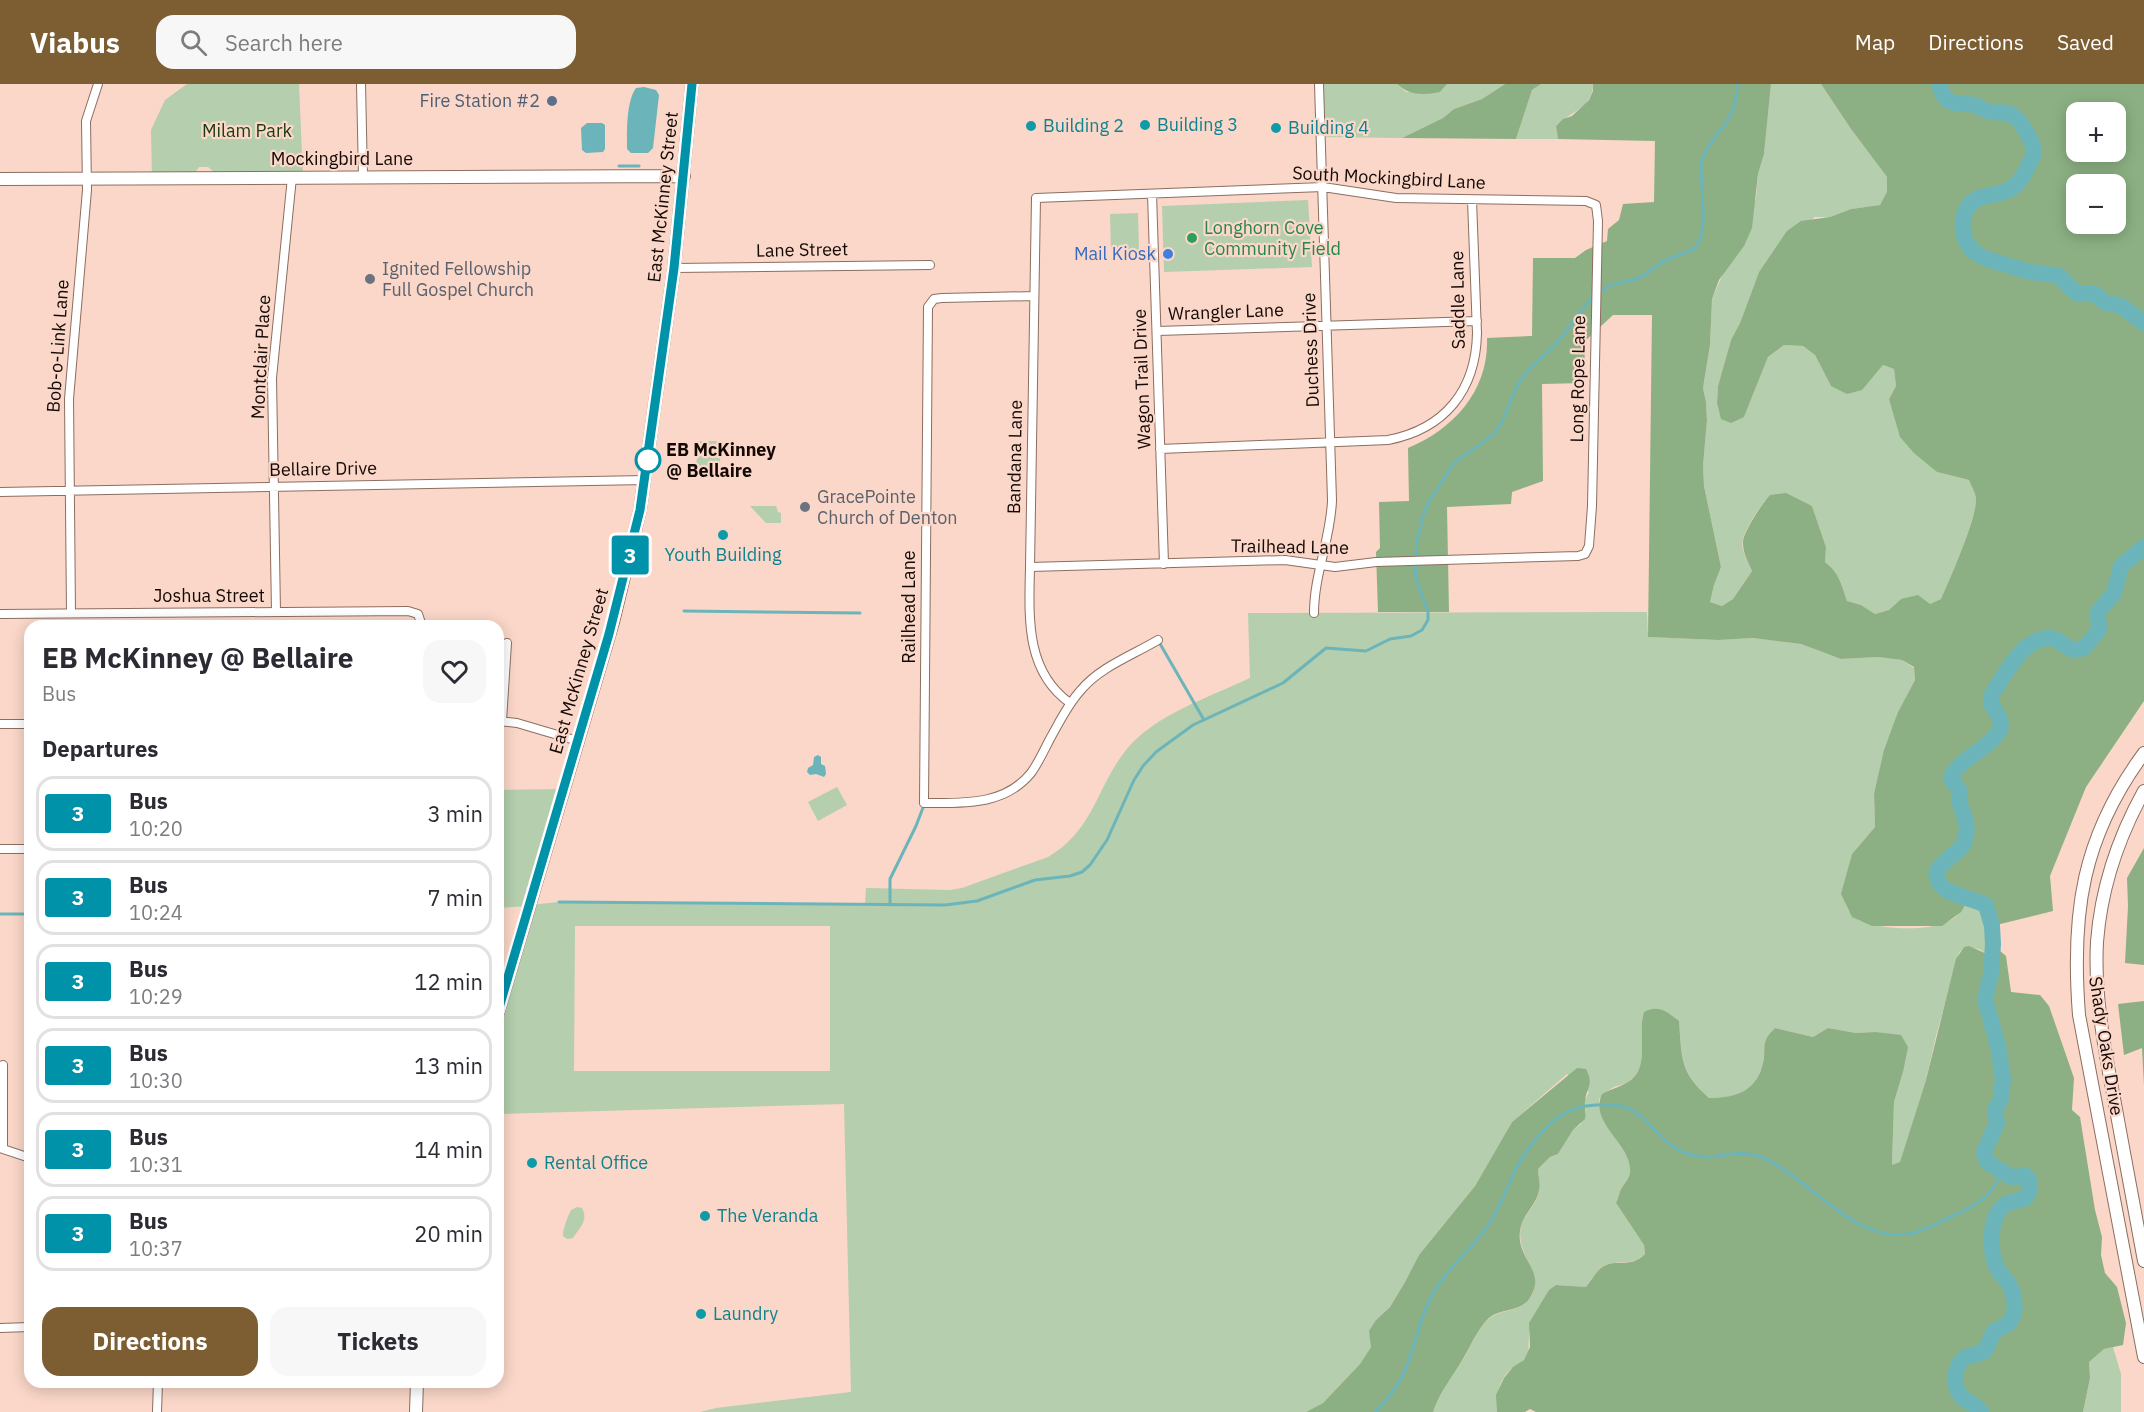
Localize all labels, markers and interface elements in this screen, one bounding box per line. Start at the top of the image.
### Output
search box [156,15,576,69]
text: Viabus [30,24,120,61]
icon: search [177,26,210,59]
text: Search here [225,28,343,57]
text: Map [1855,28,1895,56]
text: Directions [1928,28,2024,56]
text: Saved [2057,28,2114,56]
place label: Fire Station #2 [419,89,540,112]
marker: Fire Station #2 [545,94,559,108]
map controls [2066,102,2126,234]
button: + [2066,102,2126,162]
street label: East McKinney Street [642,110,683,284]
place label: Building 3 [1157,113,1238,136]
place label: Building 2 [1043,114,1124,137]
place label: Building 4 [1288,116,1369,139]
marker: Building 3 [1138,118,1152,132]
park label: Milam Park [202,119,293,142]
marker: Building 2 [1024,119,1038,133]
marker: Building 4 [1269,121,1283,135]
street label: Mockingbird Lane [271,147,413,170]
street label: South Mockingbird Lane [1292,161,1487,194]
button: − [2066,174,2126,234]
place label: Longhorn Cove Community Field [1204,216,1341,260]
marker: Longhorn Cove Community Field [1185,231,1199,245]
street label: Lane Street [756,237,848,262]
place label: Mail Kiosk [1074,242,1157,265]
marker: Mail Kiosk [1161,247,1175,261]
street label: Saddle Lane [1445,250,1470,350]
place label: Ignited Fellowship Full Gospel Church [382,257,534,301]
marker: Ignited Fellowship Full Gospel Church [363,272,377,286]
street label: Bob-o-Link Lane [41,278,74,413]
street label: Duchess Drive [1297,292,1324,408]
street label: Montclair Place [246,294,275,420]
street label: Wrangler Lane [1168,298,1285,325]
street label: Wagon Trail Drive [1128,308,1155,450]
street label: Long Rope Lane [1565,315,1590,443]
street label: Bandana Lane [1002,399,1027,514]
place label: EB McKinney @ Bellaire [666,438,776,482]
marker: EB McKinney @ Bellaire [635,447,661,473]
street label: Bellaire Drive [269,456,377,481]
place label: GracePointe Church of Denton [817,485,957,529]
marker: GracePointe Church of Denton [798,500,812,514]
marker: Youth Building [716,528,730,542]
street label: Trailhead Lane [1231,534,1349,559]
line badge: 3 [610,536,650,574]
text: 3 [624,541,636,569]
place label: Youth Building [665,543,782,566]
street label: Railhead Lane [897,550,920,664]
street label: Joshua Street [153,584,265,607]
street label: East McKinney Street [544,585,613,757]
text: EB McKinney @ Bellaire [42,639,354,676]
button: heart [423,640,486,703]
text: Bus [42,680,76,707]
text: Departures [42,734,158,763]
text: Bus [129,786,168,815]
text: 3 [72,799,84,827]
text: 3 min [427,799,483,828]
text: 10:20 [129,815,183,842]
text: Bus [129,870,168,899]
text: 3 [72,883,84,911]
text: 7 min [427,883,483,912]
text: 10:24 [129,899,183,926]
text: Bus [129,954,168,983]
text: 3 [72,967,84,995]
text: 12 min [414,967,483,996]
street label: Shady Oaks Drive [2084,975,2129,1117]
text: 10:29 [129,983,183,1010]
text: Bus [129,1038,168,1067]
text: 3 [72,1051,84,1079]
text: 13 min [414,1051,483,1080]
text: 10:30 [129,1067,183,1094]
text: Bus [129,1122,168,1151]
text: 3 [72,1135,84,1163]
text: 14 min [414,1135,483,1164]
text: 10:31 [129,1151,183,1178]
place label: Rental Office [544,1151,648,1174]
marker: Rental Office [525,1156,539,1170]
place label: The Veranda [717,1204,819,1227]
text: Bus [129,1206,168,1235]
marker: The Veranda [698,1209,712,1223]
text: 3 [72,1219,84,1247]
text: 20 min [414,1219,483,1248]
text: 10:37 [129,1235,183,1262]
place label: Laundry [713,1302,778,1325]
button: Directions [42,1307,258,1376]
button: Tickets [270,1307,486,1376]
marker: Laundry [694,1307,708,1321]

